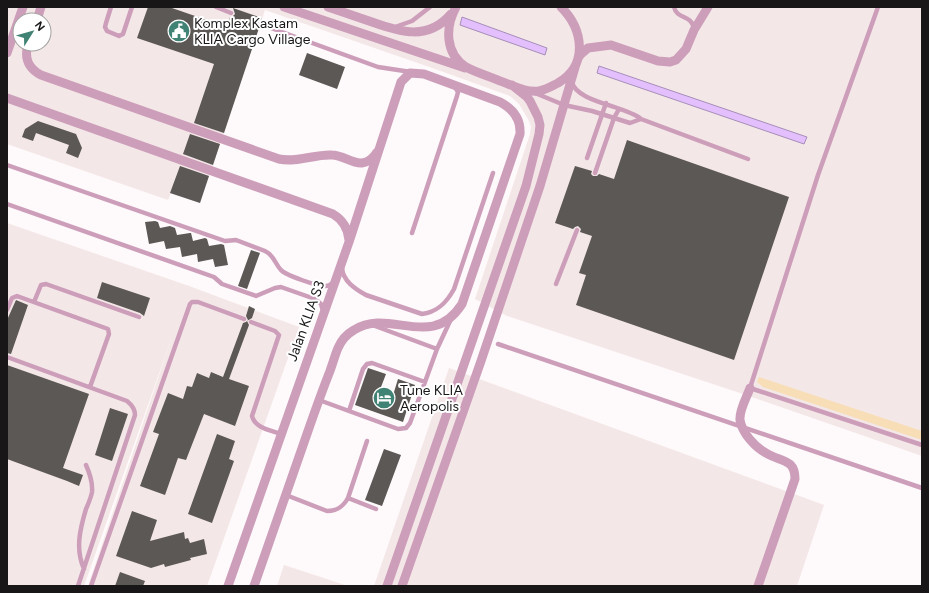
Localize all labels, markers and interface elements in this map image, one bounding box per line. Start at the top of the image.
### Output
north arrow [12,12,52,52]
place label: Komplex Kastam KLIA Cargo Village [194,15,311,48]
public building icon: Komplex Kastam KLIA Cargo Village [166,18,192,44]
text: N [32,19,47,34]
street label: Jalan KLIA S3 [284,278,328,364]
place label: Tune KLIA Aeropolis [400,382,463,415]
hotel icon: Tune KLIA Aeropolis [371,385,397,411]

